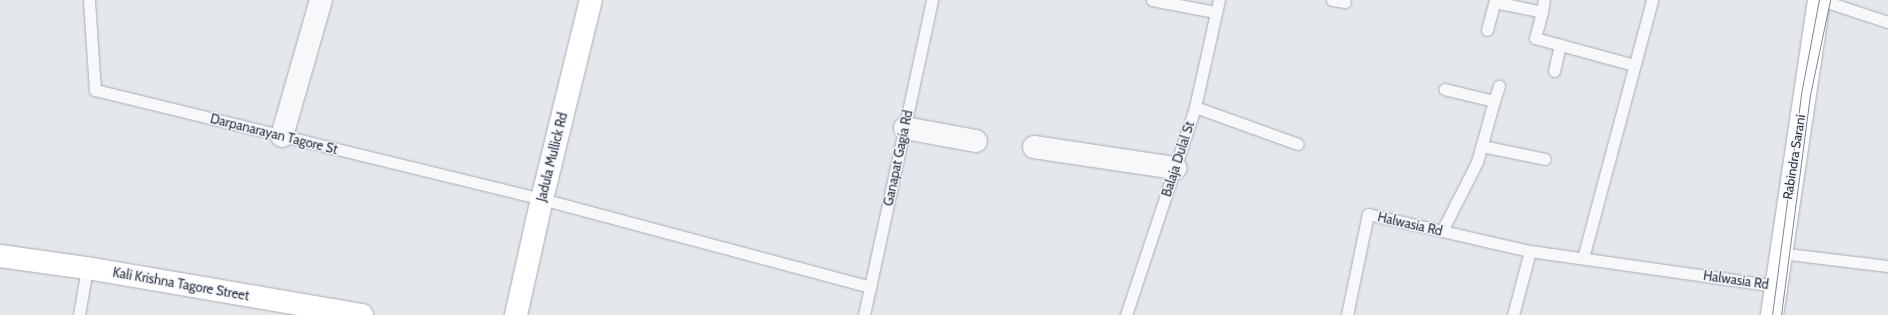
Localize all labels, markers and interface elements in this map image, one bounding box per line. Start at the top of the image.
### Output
street label: Ganapat Gagia Rd [880,109,916,207]
street label: Darpanarayan Tagore St [209,111,339,157]
street label: Jadula Mullick Rd [533,111,571,203]
street label: Rabindra Sarani [1780,113,1808,201]
street label: Balaja Dulal St [1158,119,1198,199]
street label: Halwasia Rd [1376,209,1444,239]
street label: Kali Krishna Tagore Street [112,264,250,304]
street label: Halwasia Rd [1702,268,1770,292]

